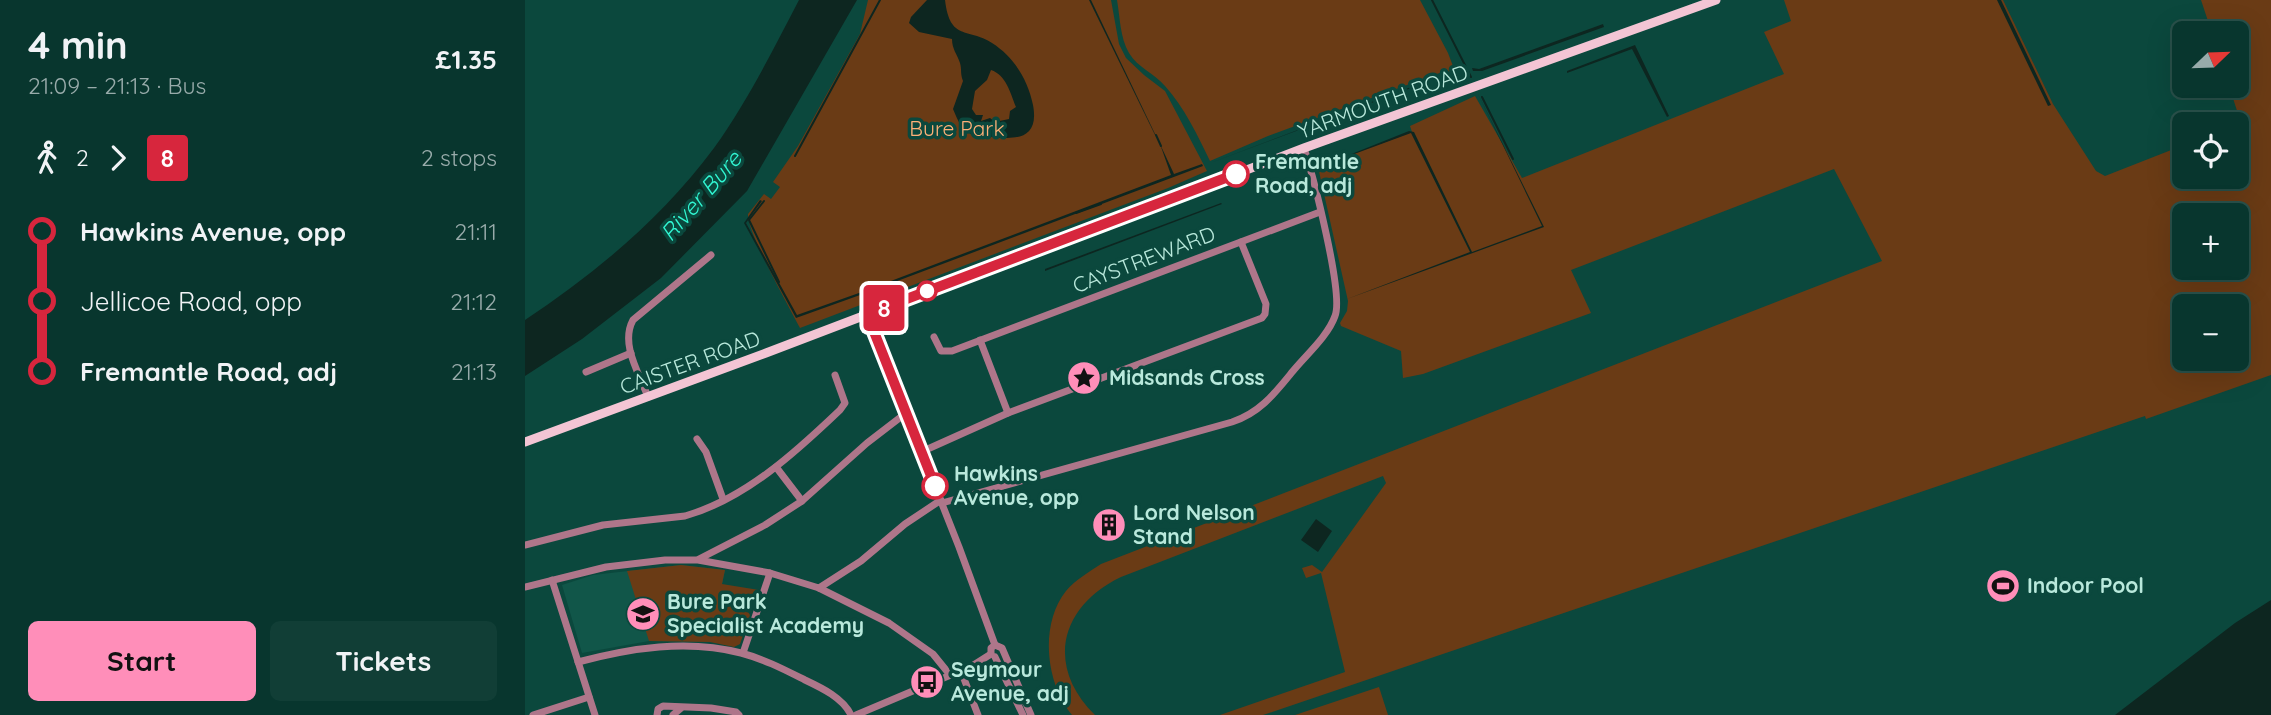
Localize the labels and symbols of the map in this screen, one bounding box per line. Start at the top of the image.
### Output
north arrow [2172,21,2249,98]
street label: YARMOUTH ROAD [1294,58,1471,144]
park label: Bure Park [909,115,1005,141]
water label: River Bure [654,144,748,247]
place label: Fremantle Road, adj [1255,148,1359,198]
marker: Fremantle Road, adj [1223,161,1249,187]
street label: CAYSTREWARD [1069,220,1219,298]
unlabelled marker [917,281,937,301]
line badge: 8 [861,285,907,331]
street label: CAISTER ROAD [616,325,763,399]
place icon: Midsands Cross [1065,359,1103,397]
place label: Midsands Cross [1109,364,1265,390]
place label: Hawkins Avenue, opp [954,460,1079,510]
marker: Hawkins Avenue, opp [922,473,948,499]
place label: Lord Nelson Stand [1133,499,1255,549]
building icon: Lord Nelson Stand [1090,506,1128,544]
sports icon: Indoor Pool [1984,567,2022,605]
place label: Indoor Pool [2027,572,2144,598]
place label: Bure Park Specialist Academy [667,588,864,638]
school or university icon: Bure Park Specialist Academy [624,595,662,633]
place label: Seymour Avenue, adj [951,656,1069,706]
bus stop icon: Seymour Avenue, adj [908,663,946,701]

